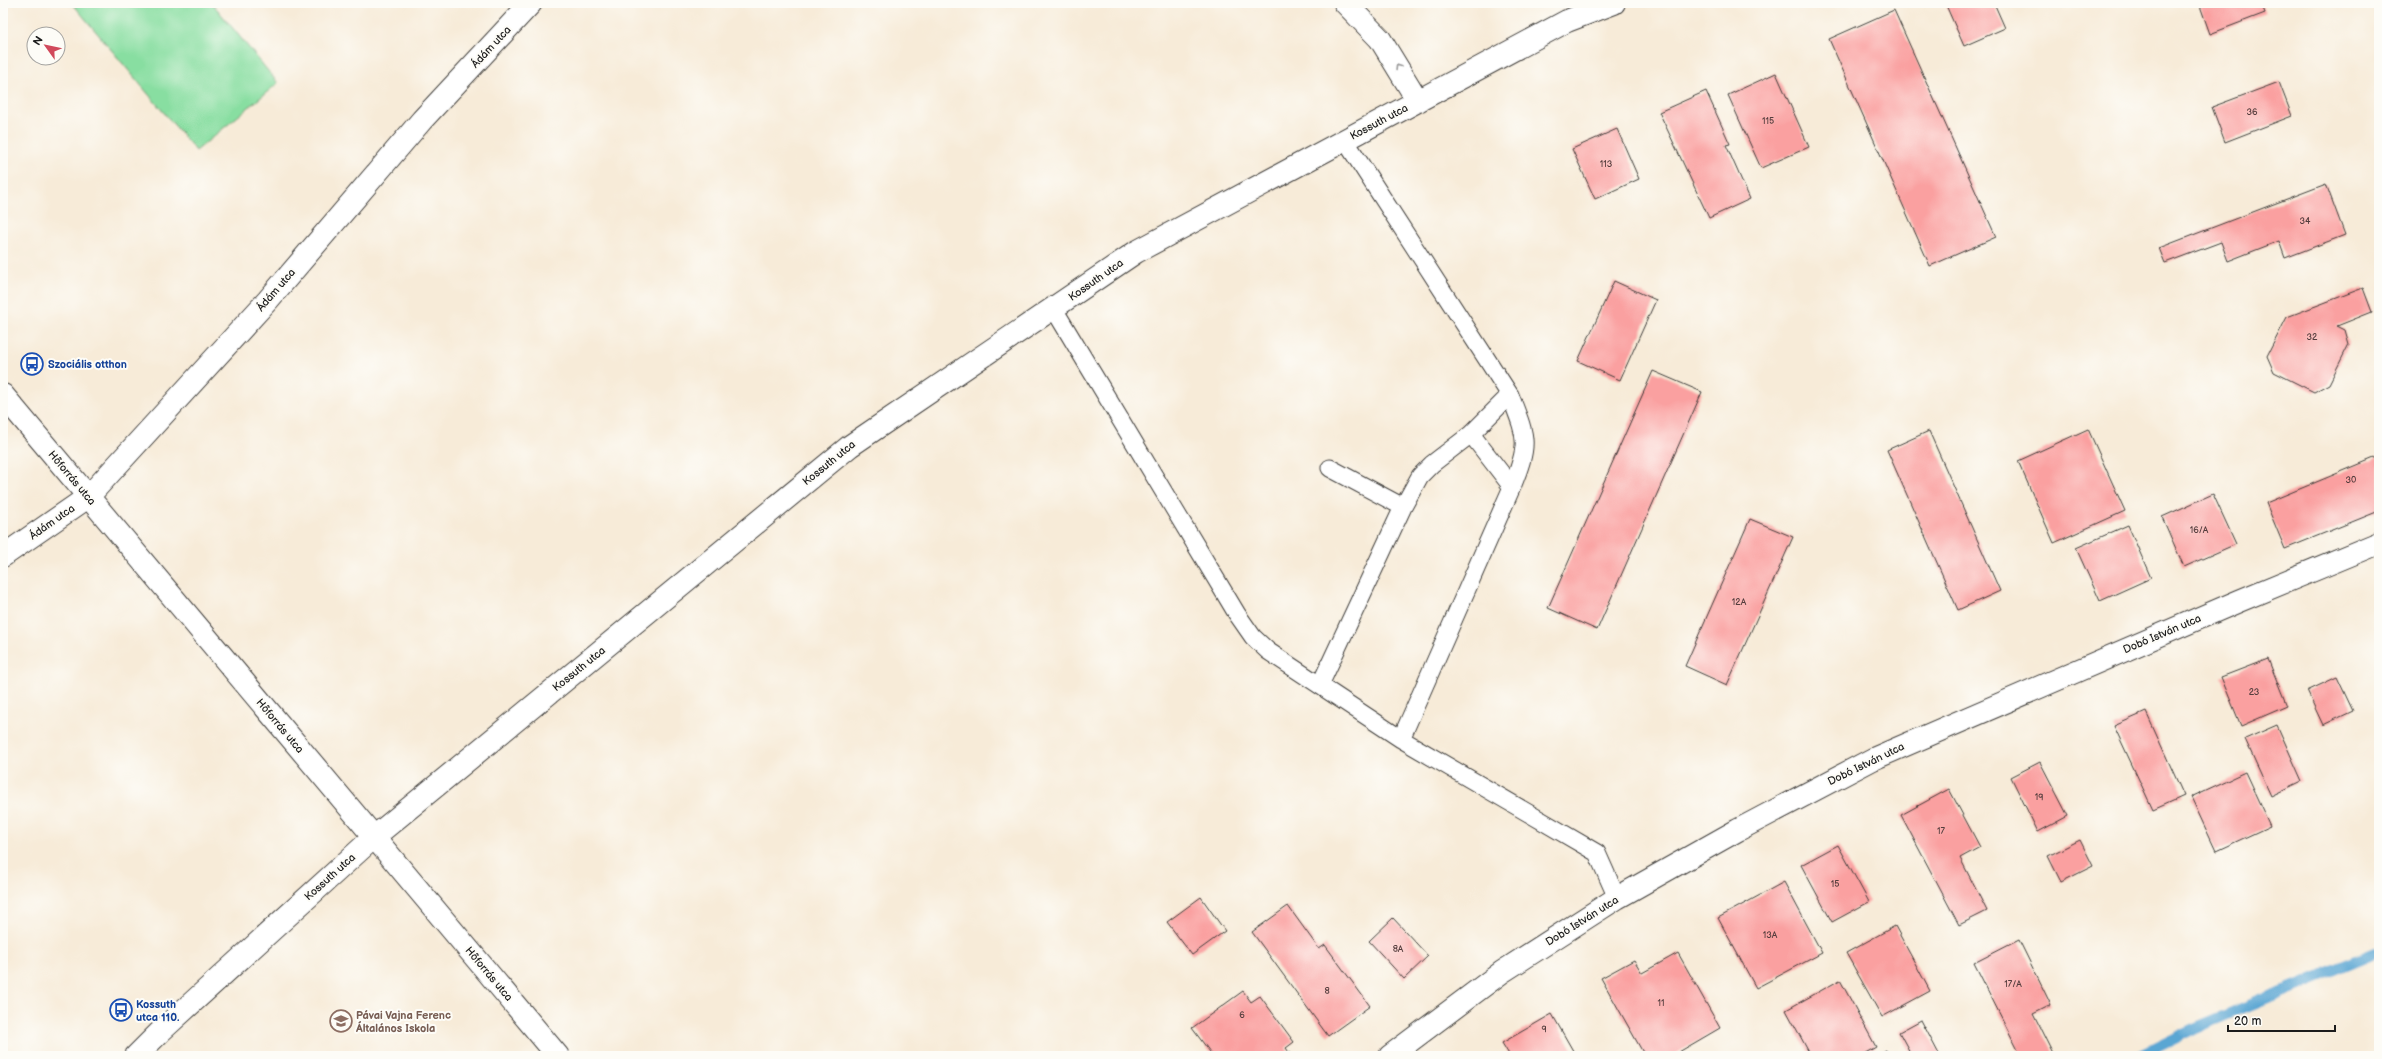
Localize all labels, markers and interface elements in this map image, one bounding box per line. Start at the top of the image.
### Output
street label: Ádám utca [468,23,514,71]
north arrow [26,26,66,66]
text: N [30,34,46,48]
one-way arrow [1395,64,1402,71]
street label: Kossuth utca [1348,101,1410,143]
house number: 36 [2246,107,2258,118]
house number: 115 [1762,116,1774,127]
house number: 113 [1600,159,1613,170]
house number: 34 [2299,216,2311,227]
street label: Kossuth utca [1066,256,1126,304]
street label: Ádám utca [253,265,298,314]
house number: 32 [2307,332,2318,343]
bus stop icon: Szociális otthon [19,351,45,377]
place label: Szociális otthon [48,358,127,371]
street label: Kossuth utca [800,438,858,488]
street label: Hőforrás utca [46,448,98,508]
house number: 30 [2346,475,2356,486]
street label: Ádám utca [26,501,77,542]
house number: 16/A [2190,525,2209,536]
house number: 12A [1732,597,1747,608]
street label: Dobó István utca [2121,612,2203,656]
street label: Kossuth utca [550,644,608,694]
house number: 23 [2249,687,2260,698]
street label: Hőforrás utca [254,696,306,756]
street label: Dobó István utca [1826,740,1906,788]
house number: 19 [2035,792,2043,803]
house number: 17 [1937,826,1946,837]
street label: Kossuth utca [302,851,358,903]
house number: 15 [1831,879,1839,890]
street label: Dobó István utca [1543,893,1621,949]
house number: 13A [1763,930,1778,941]
street label: Hőforrás utca [463,944,515,1004]
house number: 8A [1393,944,1404,955]
house number: 17/A [2004,979,2022,990]
house number: 8 [1324,986,1330,997]
bus stop icon: Kossuth utca 110. [108,997,134,1023]
place label: Kossuth utca 110. [136,998,180,1024]
house number: 11 [1658,998,1664,1009]
scale bar [2228,1007,2335,1033]
school or university icon: Pávai Vajna Ferenc Általános Iskola [328,1008,354,1034]
place label: Pávai Vajna Ferenc Általános Iskola [355,1009,451,1035]
house number: 6 [1239,1010,1245,1021]
text: 20 m [2234,1014,2261,1029]
house number: 9 [1541,1024,1547,1035]

